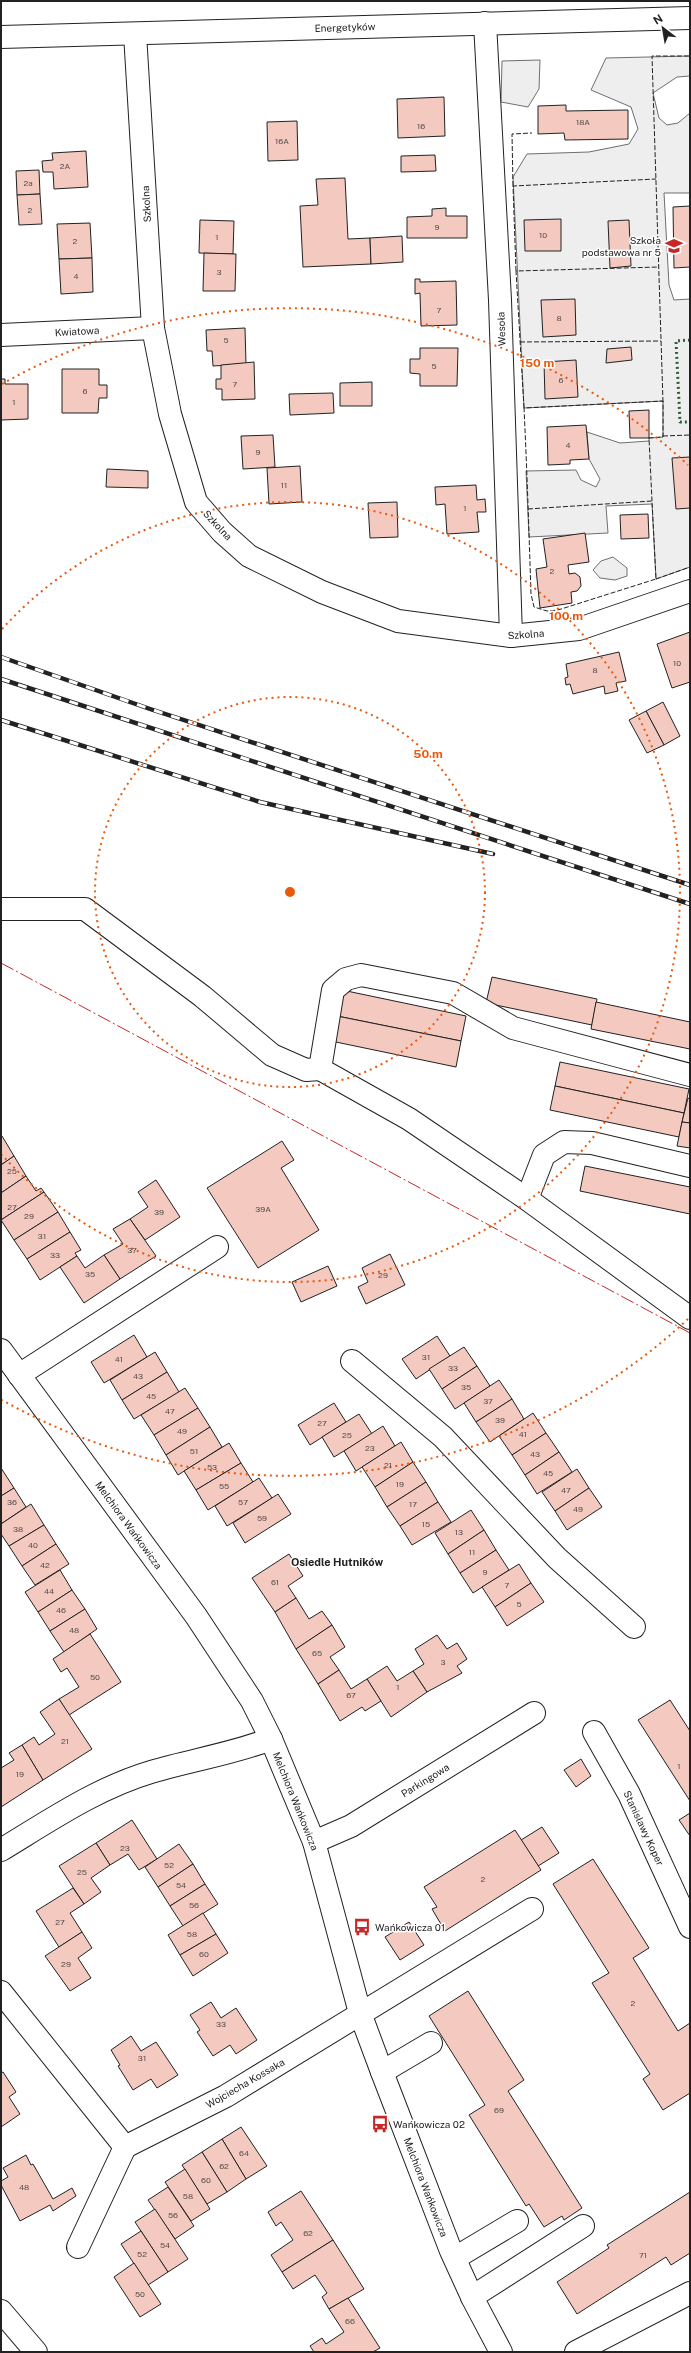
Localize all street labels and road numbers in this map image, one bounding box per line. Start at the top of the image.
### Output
street label: Energetyków [314,20,376,34]
street label: Szkolna [139,185,153,223]
street label: Wesoła [494,312,508,346]
street label: Kwiatowa [54,324,100,338]
street label: Szkolna [201,507,235,543]
street label: Szkolna [507,627,545,641]
street label: Melchiora Wańkowicza [93,1479,165,1571]
street label: Melchiora Wańkowicza [271,1750,321,1852]
street label: Parkingowa [399,1760,451,1800]
street label: Stanisławy Koper [621,1789,667,1867]
street label: Wojciecha Kossaka [204,2056,286,2110]
street label: Melchiora Wańkowicza [402,2136,450,2238]

